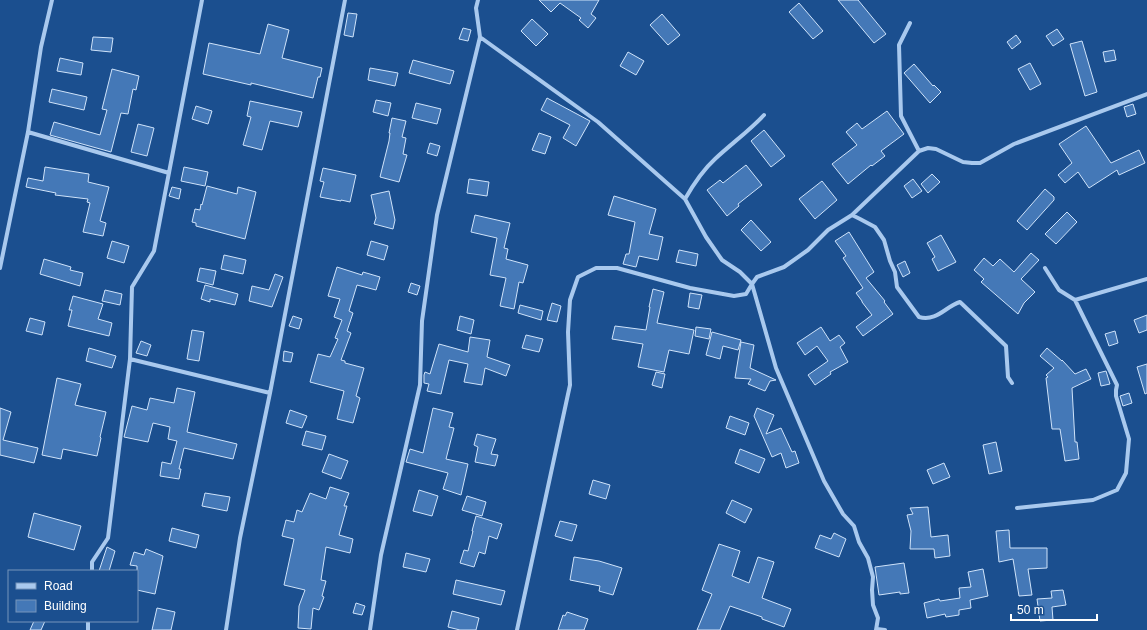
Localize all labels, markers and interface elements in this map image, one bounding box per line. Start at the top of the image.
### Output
legend [8,570,138,622]
text: Road [44,579,73,593]
scale bar [1011,596,1097,622]
text: Building [44,599,87,613]
text: 50 m [1017,603,1044,617]

